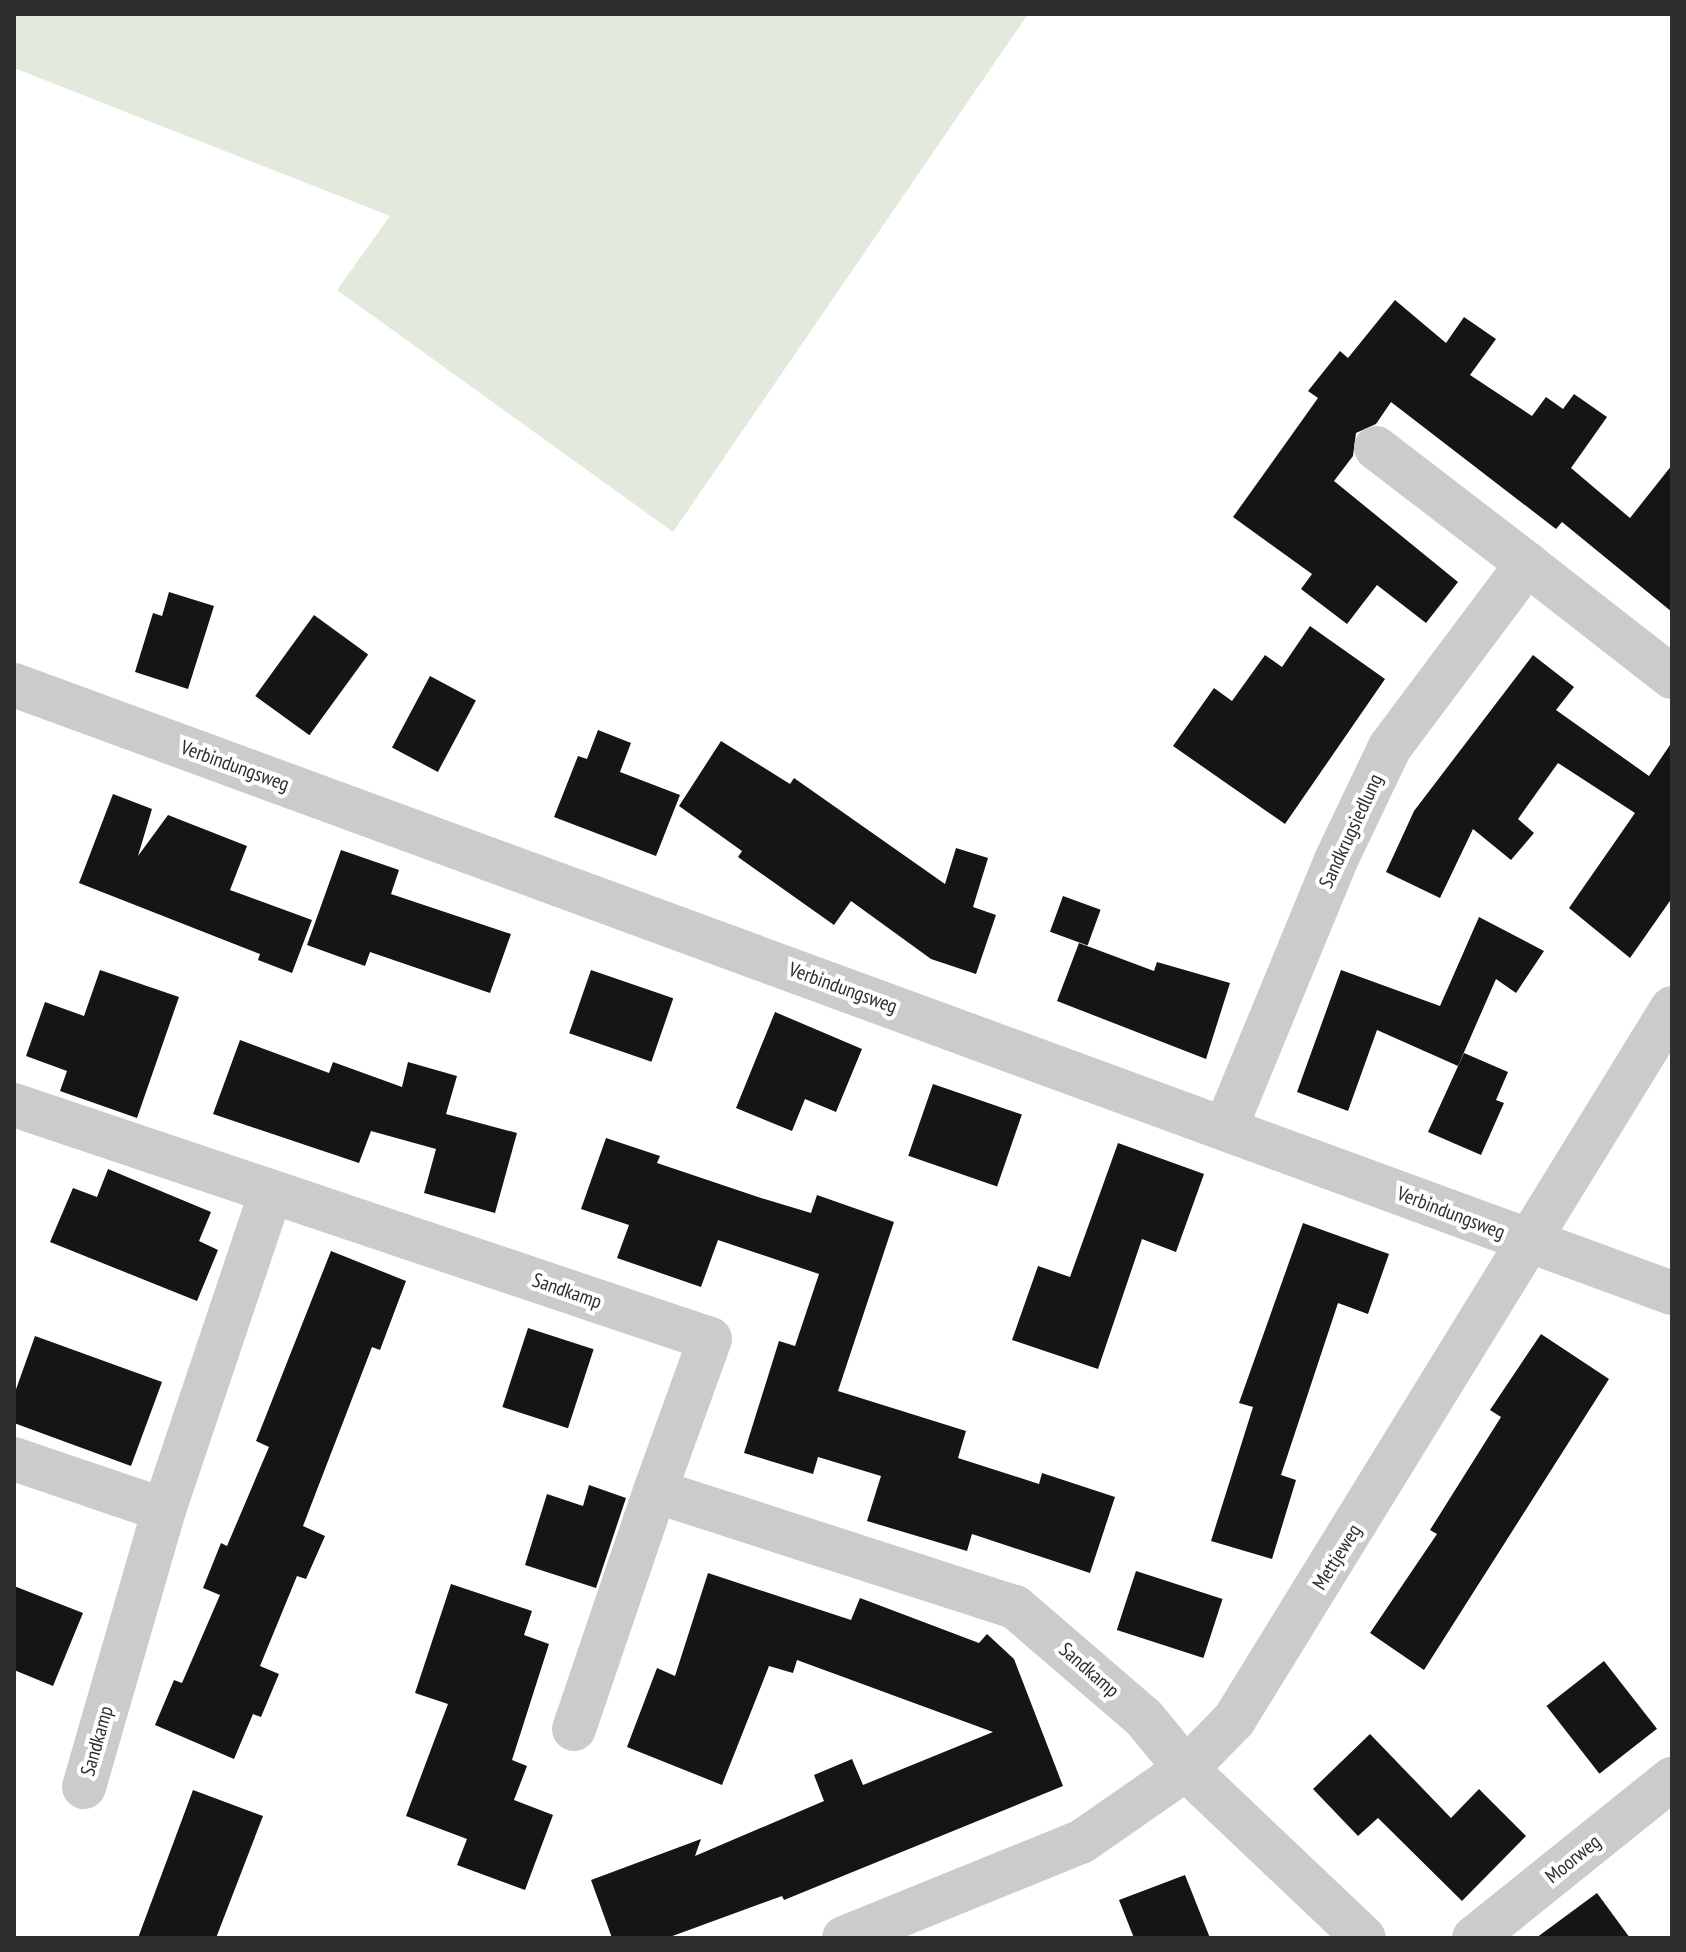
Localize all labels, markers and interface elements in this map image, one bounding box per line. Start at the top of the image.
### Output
street label: Verbindungsweg [177,735,293,797]
street label: Sandkrugsiedlung [1314,770,1388,892]
street label: Verbindungsweg [785,957,901,1019]
street label: Verbindungsweg [1394,1181,1508,1245]
street label: Sandkamp [529,1268,605,1314]
street label: Mettjeweg [1308,1520,1366,1594]
street label: Sandkamp [1054,1637,1124,1703]
street label: Sandkamp [76,1703,118,1779]
street label: Moorweg [1541,1830,1605,1888]

